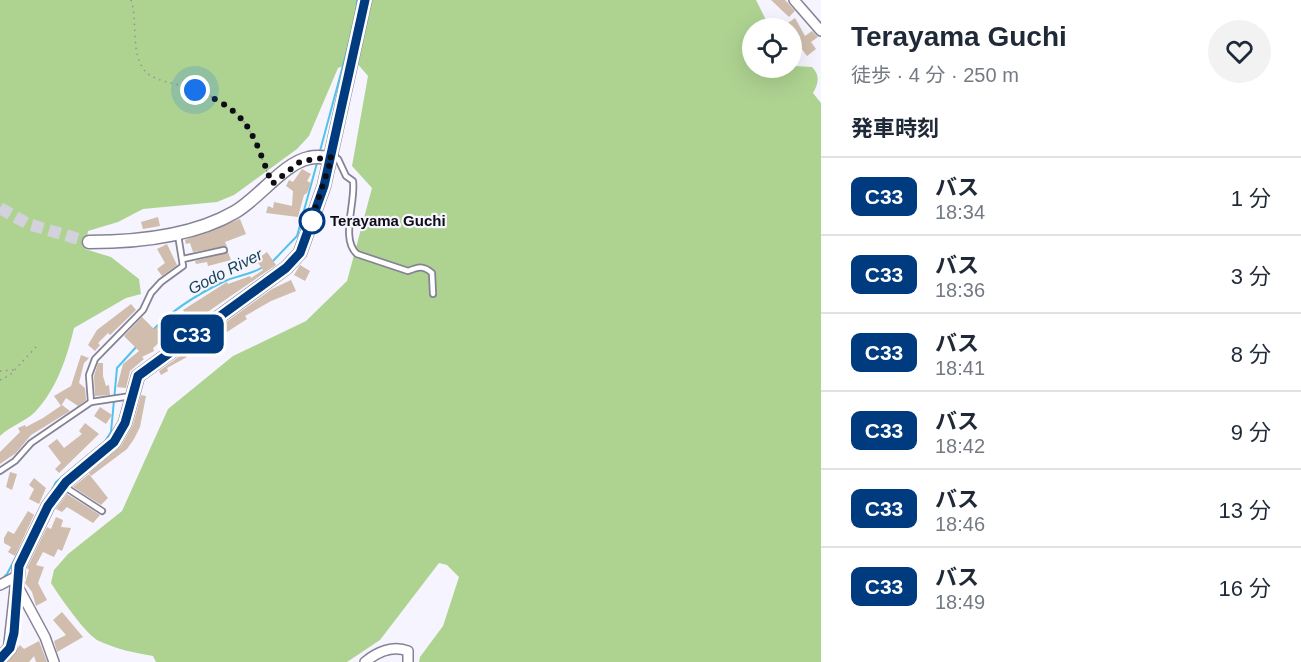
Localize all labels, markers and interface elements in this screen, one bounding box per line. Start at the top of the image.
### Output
map controls [742,18,802,78]
button: locate [742,18,802,78]
button: heart [1208,20,1271,83]
text: Terayama Guchi [851,21,1067,52]
text: 徒歩 · 4 分 · 250 m [851,64,1019,86]
your location [180,75,210,105]
text: 発車時刻 [851,116,939,141]
text: バス [935,175,979,200]
text: C33 [865,185,903,208]
text: 1 分 [1231,186,1271,211]
text: 18:34 [935,201,985,223]
marker: Terayama Guchi [299,208,325,234]
place label: Terayama Guchi [330,212,446,229]
water label: Godo River [185,245,266,297]
text: バス [935,253,979,278]
text: C33 [865,263,903,286]
text: 3 分 [1231,264,1271,289]
text: 18:36 [935,279,985,301]
line badge: C33 [158,314,226,354]
text: C33 [173,323,211,346]
text: バス [935,331,979,356]
text: C33 [865,341,903,364]
text: 8 分 [1231,342,1271,367]
text: 18:41 [935,357,985,379]
text: バス [935,409,979,434]
text: C33 [865,419,903,442]
text: 9 分 [1231,420,1271,445]
text: 18:42 [935,435,985,457]
text: バス [935,487,979,512]
text: C33 [865,497,903,520]
text: 13 分 [1218,498,1271,523]
text: 18:46 [935,513,985,535]
text: バス [935,565,979,590]
text: C33 [865,575,903,598]
text: 16 分 [1218,576,1271,601]
text: 18:49 [935,591,985,613]

